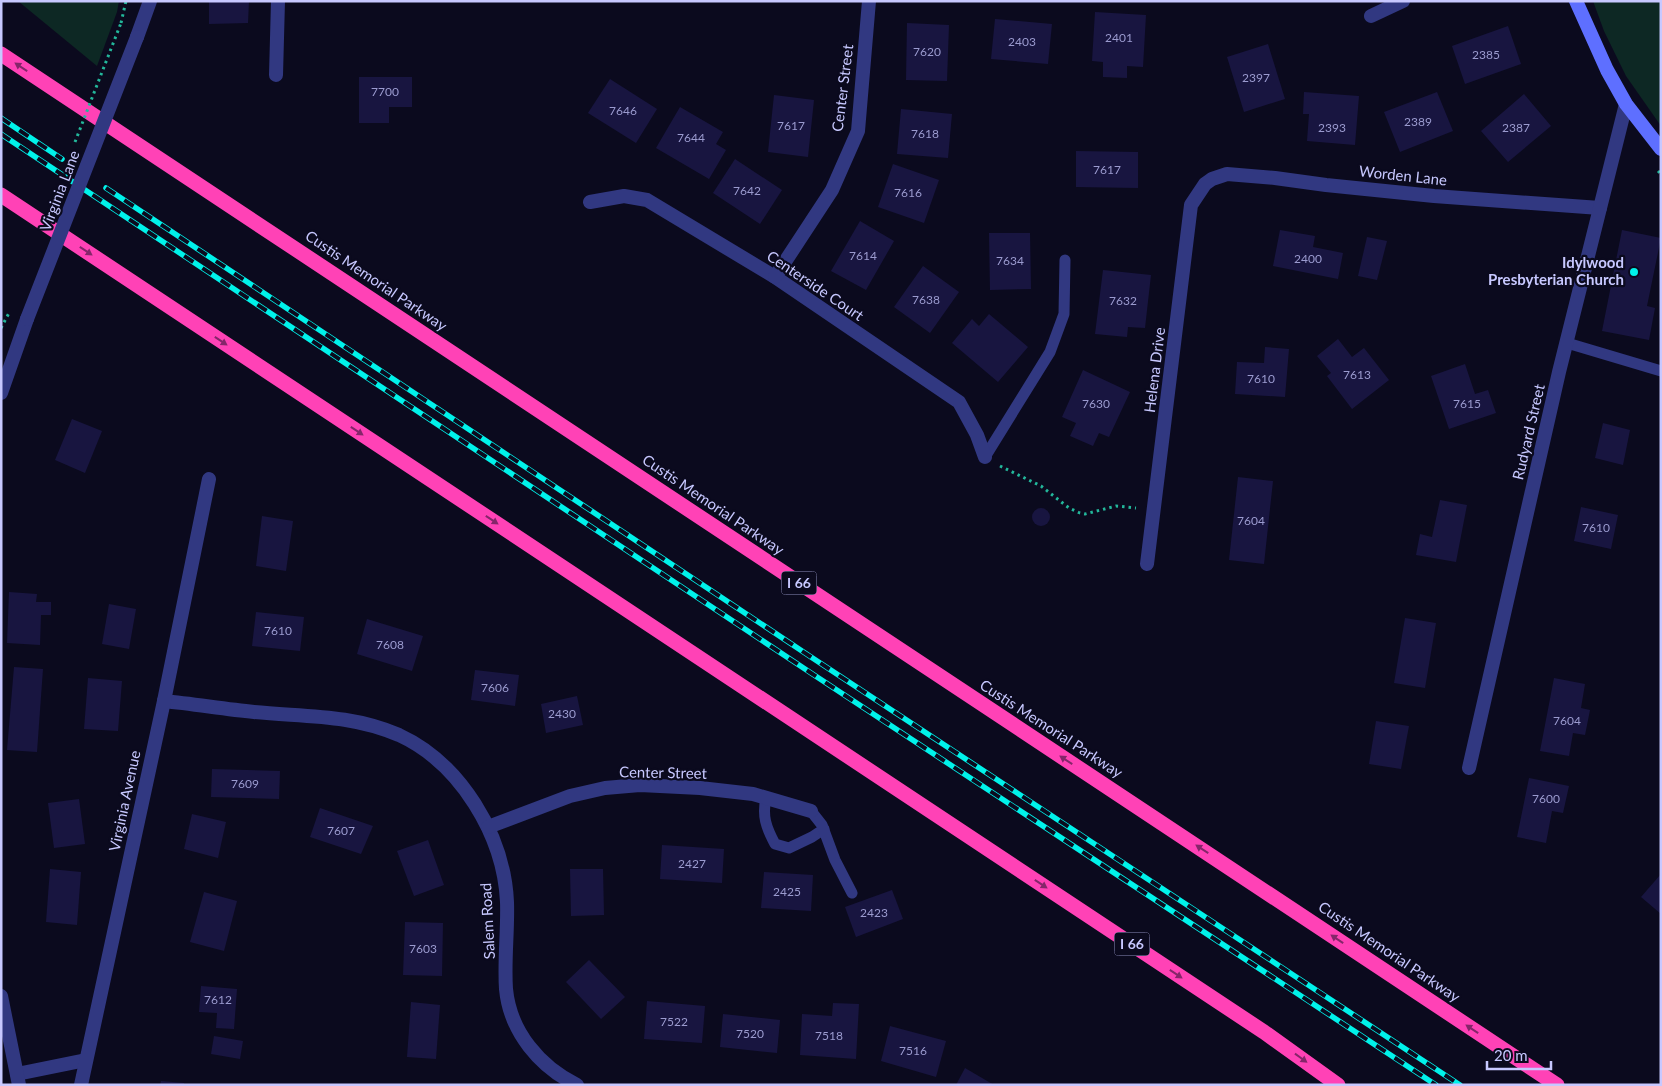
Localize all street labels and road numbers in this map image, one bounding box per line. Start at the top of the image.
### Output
street label: Center Street [828,43,856,133]
street label: Virginia Lane [35,148,83,234]
street label: Worden Lane [1358,161,1448,189]
street label: Custis Memorial Parkway [302,226,451,334]
street label: Centerside Court [764,246,868,324]
street label: Helena Drive [1140,326,1168,414]
street label: Rudyard Street [1508,382,1548,481]
street label: Custis Memorial Parkway [639,450,788,558]
road number: I 66 [782,572,816,594]
street label: Custis Memorial Parkway [977,675,1127,781]
street label: Virginia Avenue [105,749,144,853]
street label: Center Street [619,762,708,782]
street label: Salem Road [476,882,498,960]
street label: Custis Memorial Parkway [1315,897,1464,1005]
road number: I 66 [1114,932,1150,956]

